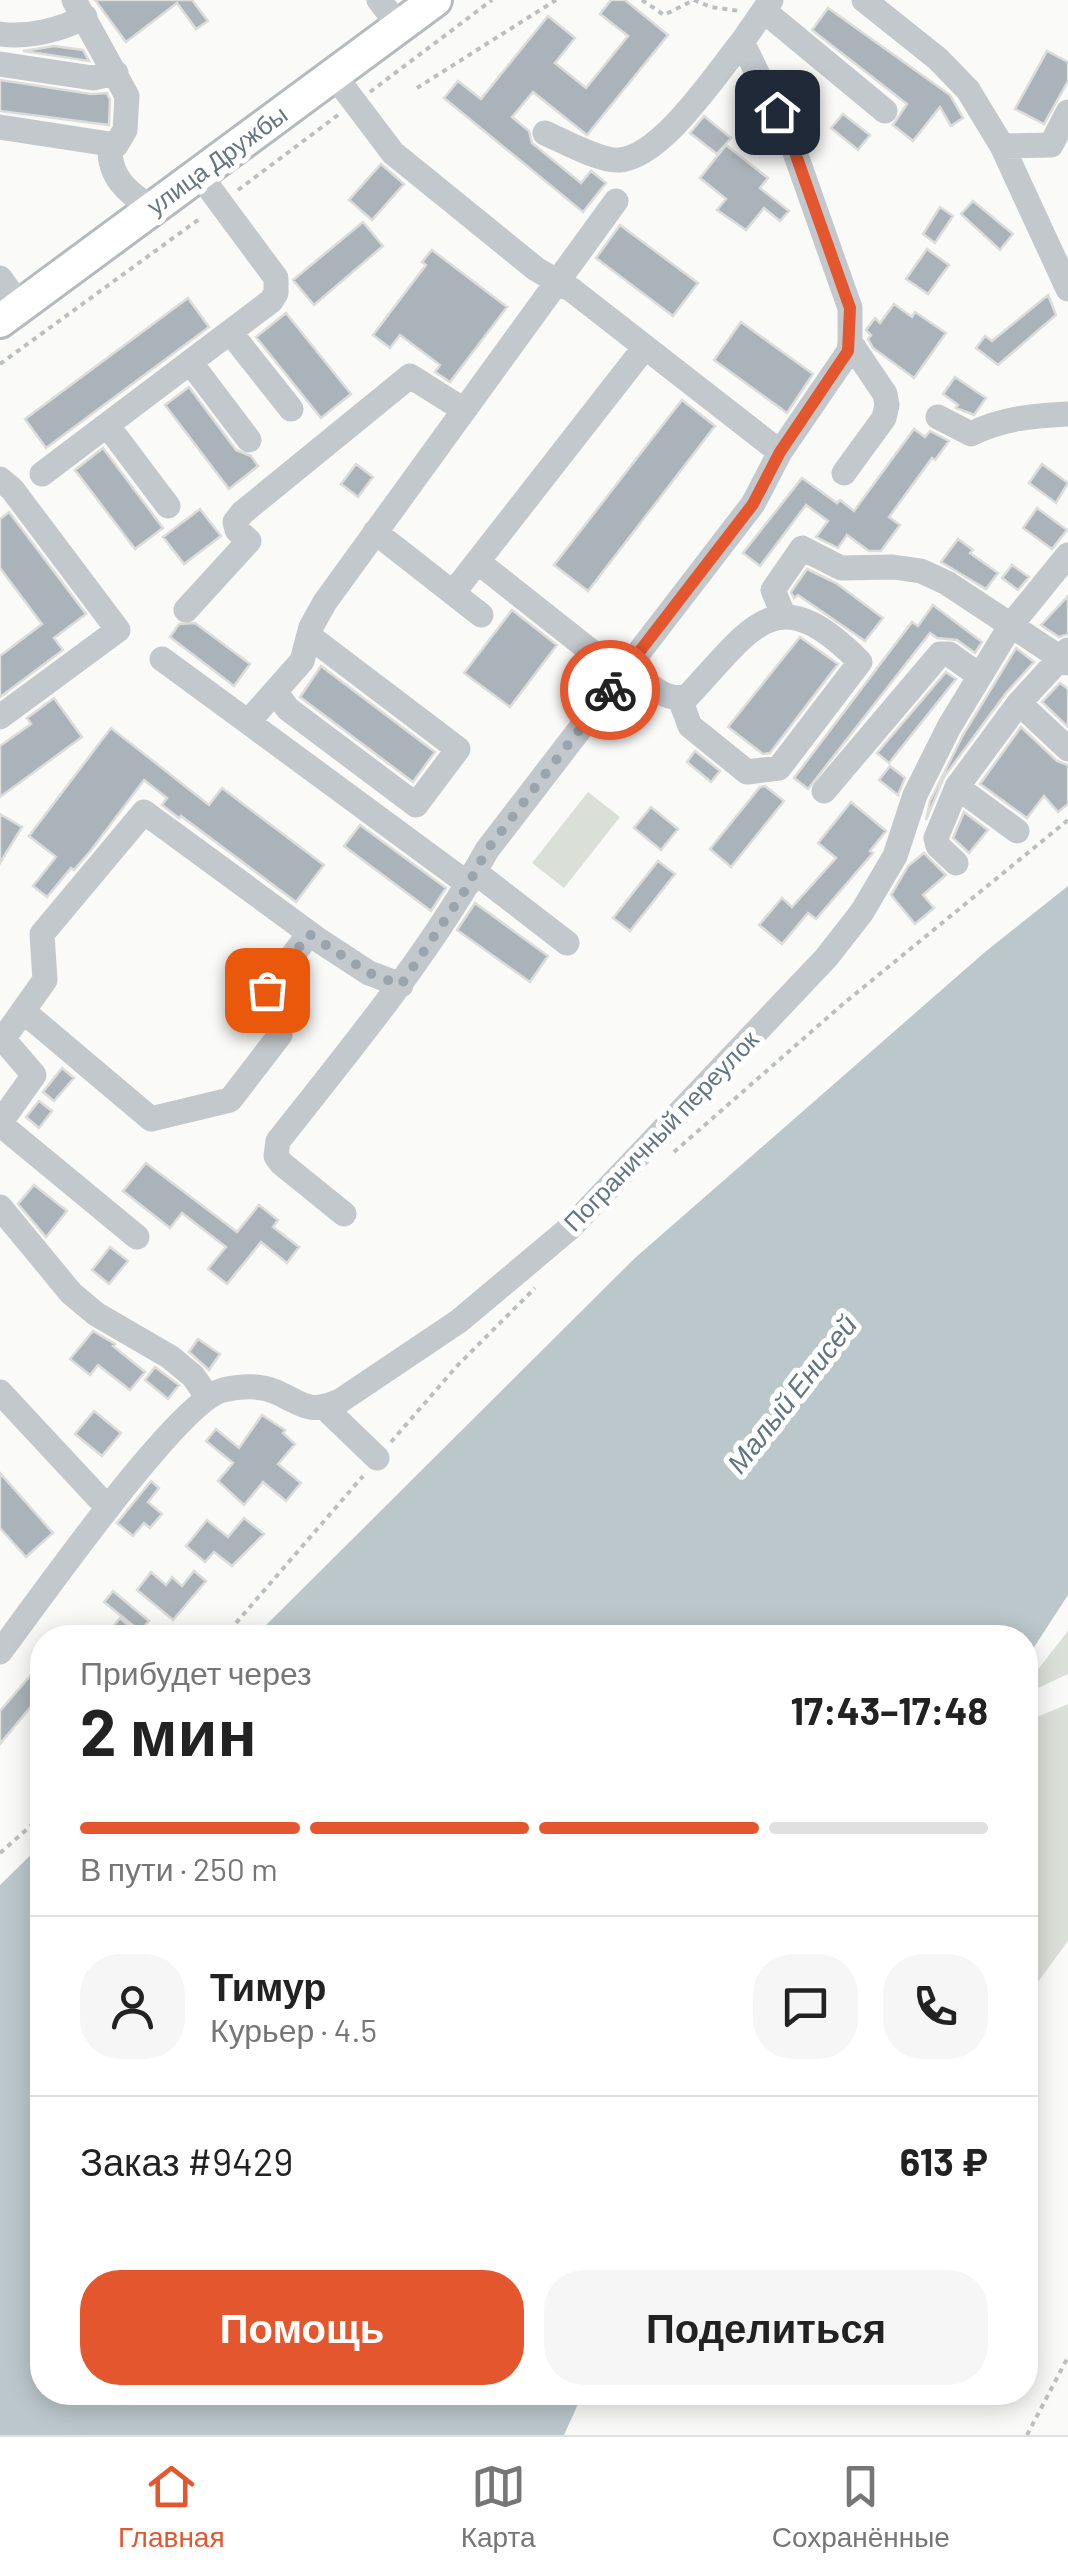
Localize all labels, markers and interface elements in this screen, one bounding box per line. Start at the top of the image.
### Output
pin [735,70,820,155]
icon: home [750,85,805,140]
street label: улица Дружбы [140,98,293,220]
courier [560,640,660,740]
icon: bike [583,663,638,718]
pin [225,948,310,1033]
icon: bag [240,963,295,1018]
street label: Пограничный переулок [557,1023,765,1237]
water label: Малый Енисей [719,1307,864,1479]
text: Прибудет через [80,1653,312,1691]
text: 17:43–17:48 [791,1687,988,1733]
text: 2 мин [80,1691,257,1769]
text: В пути · 250 m [80,1849,278,1887]
button: person [80,1954,185,2059]
button: chat [753,1954,858,2059]
button: phone [883,1954,988,2059]
text: Тимур [210,1963,327,2009]
text: Курьер · 4.5 [210,2010,377,2048]
text: Заказ #9429 [80,2138,293,2184]
text: 613 ₽ [900,2138,988,2184]
button: Помощь [80,2270,524,2385]
button: Поделиться [544,2270,988,2385]
tab: Главная [118,2459,225,2554]
tab: Карта [461,2459,536,2554]
tab: Сохранённые [772,2459,950,2554]

